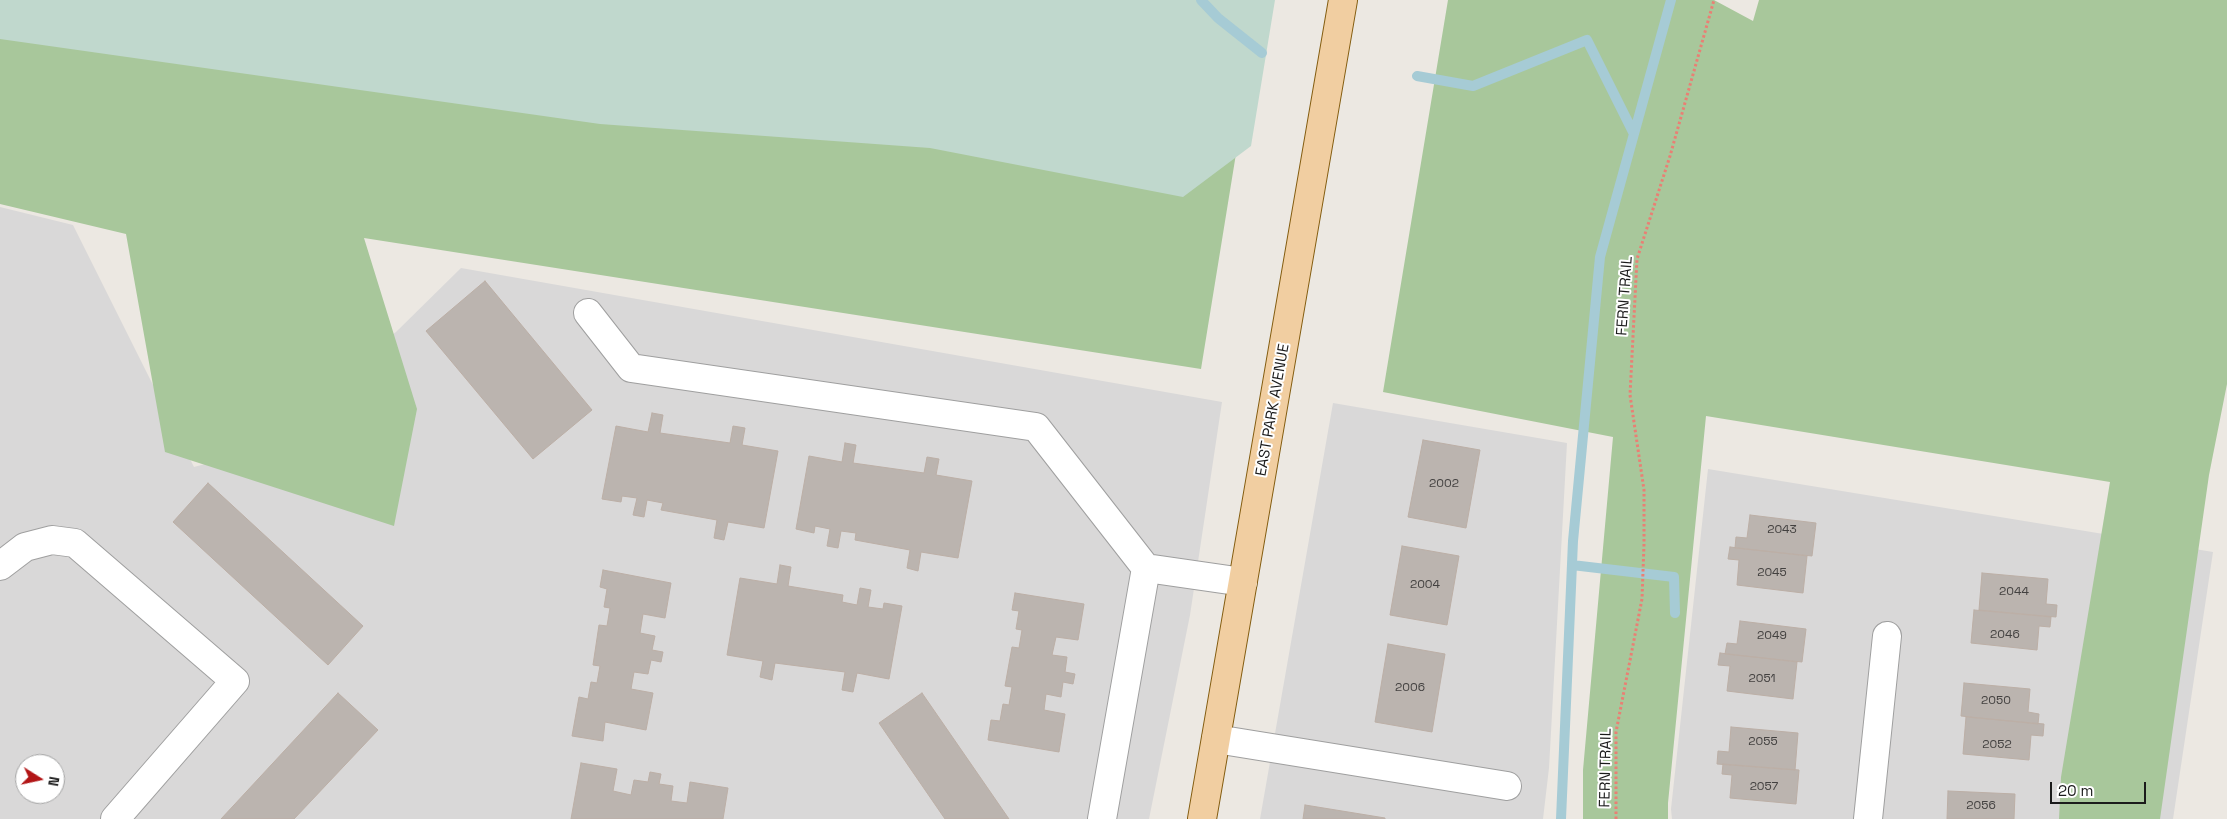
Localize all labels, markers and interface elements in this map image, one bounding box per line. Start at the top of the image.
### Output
street label: FERN TRAIL [1613,256,1637,336]
street label: EAST PARK AVENUE [1252,342,1294,478]
house number: 2002 [1429,477,1459,491]
house number: 2043 [1767,523,1797,537]
house number: 2045 [1757,566,1787,580]
house number: 2004 [1410,578,1440,592]
house number: 2044 [1999,585,2029,599]
house number: 2046 [1990,628,2020,642]
house number: 2049 [1757,629,1787,643]
house number: 2051 [1749,672,1775,686]
house number: 2006 [1395,681,1425,695]
house number: 2050 [1981,694,2011,708]
street label: FERN TRAIL [1596,728,1616,808]
house number: 2055 [1748,735,1778,749]
house number: 2052 [1982,738,2012,752]
north arrow [15,754,65,804]
scale bar [2052,772,2148,804]
text: N [44,775,63,788]
house number: 2057 [1750,780,1778,794]
text: 20 m [2058,781,2093,800]
house number: 2056 [1966,799,1996,813]

